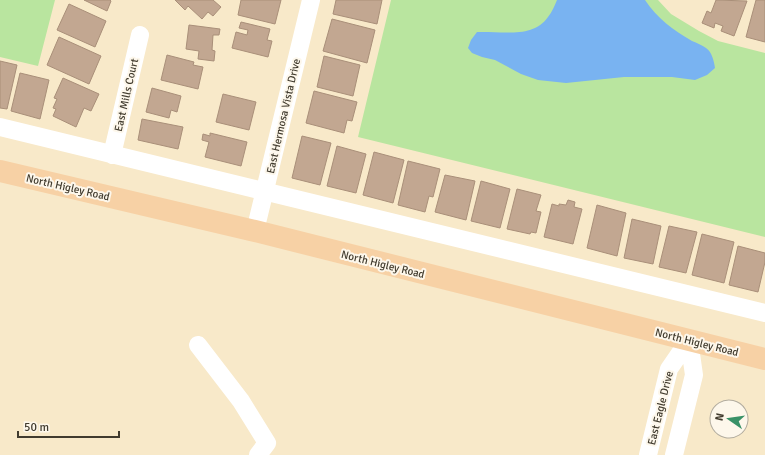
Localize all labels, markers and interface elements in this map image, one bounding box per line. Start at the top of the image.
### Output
street label: East Mills Court [112,57,141,133]
street label: East Hermosa Vista Drive [264,57,303,175]
street label: North Higley Road [25,172,111,203]
street label: North Higley Road [340,248,426,281]
street label: North Higley Road [654,326,740,359]
street label: East Eagle Drive [645,370,676,447]
north arrow [709,399,749,439]
text: N [713,412,727,422]
scale bar [18,413,119,439]
text: 50 m [24,420,49,435]

